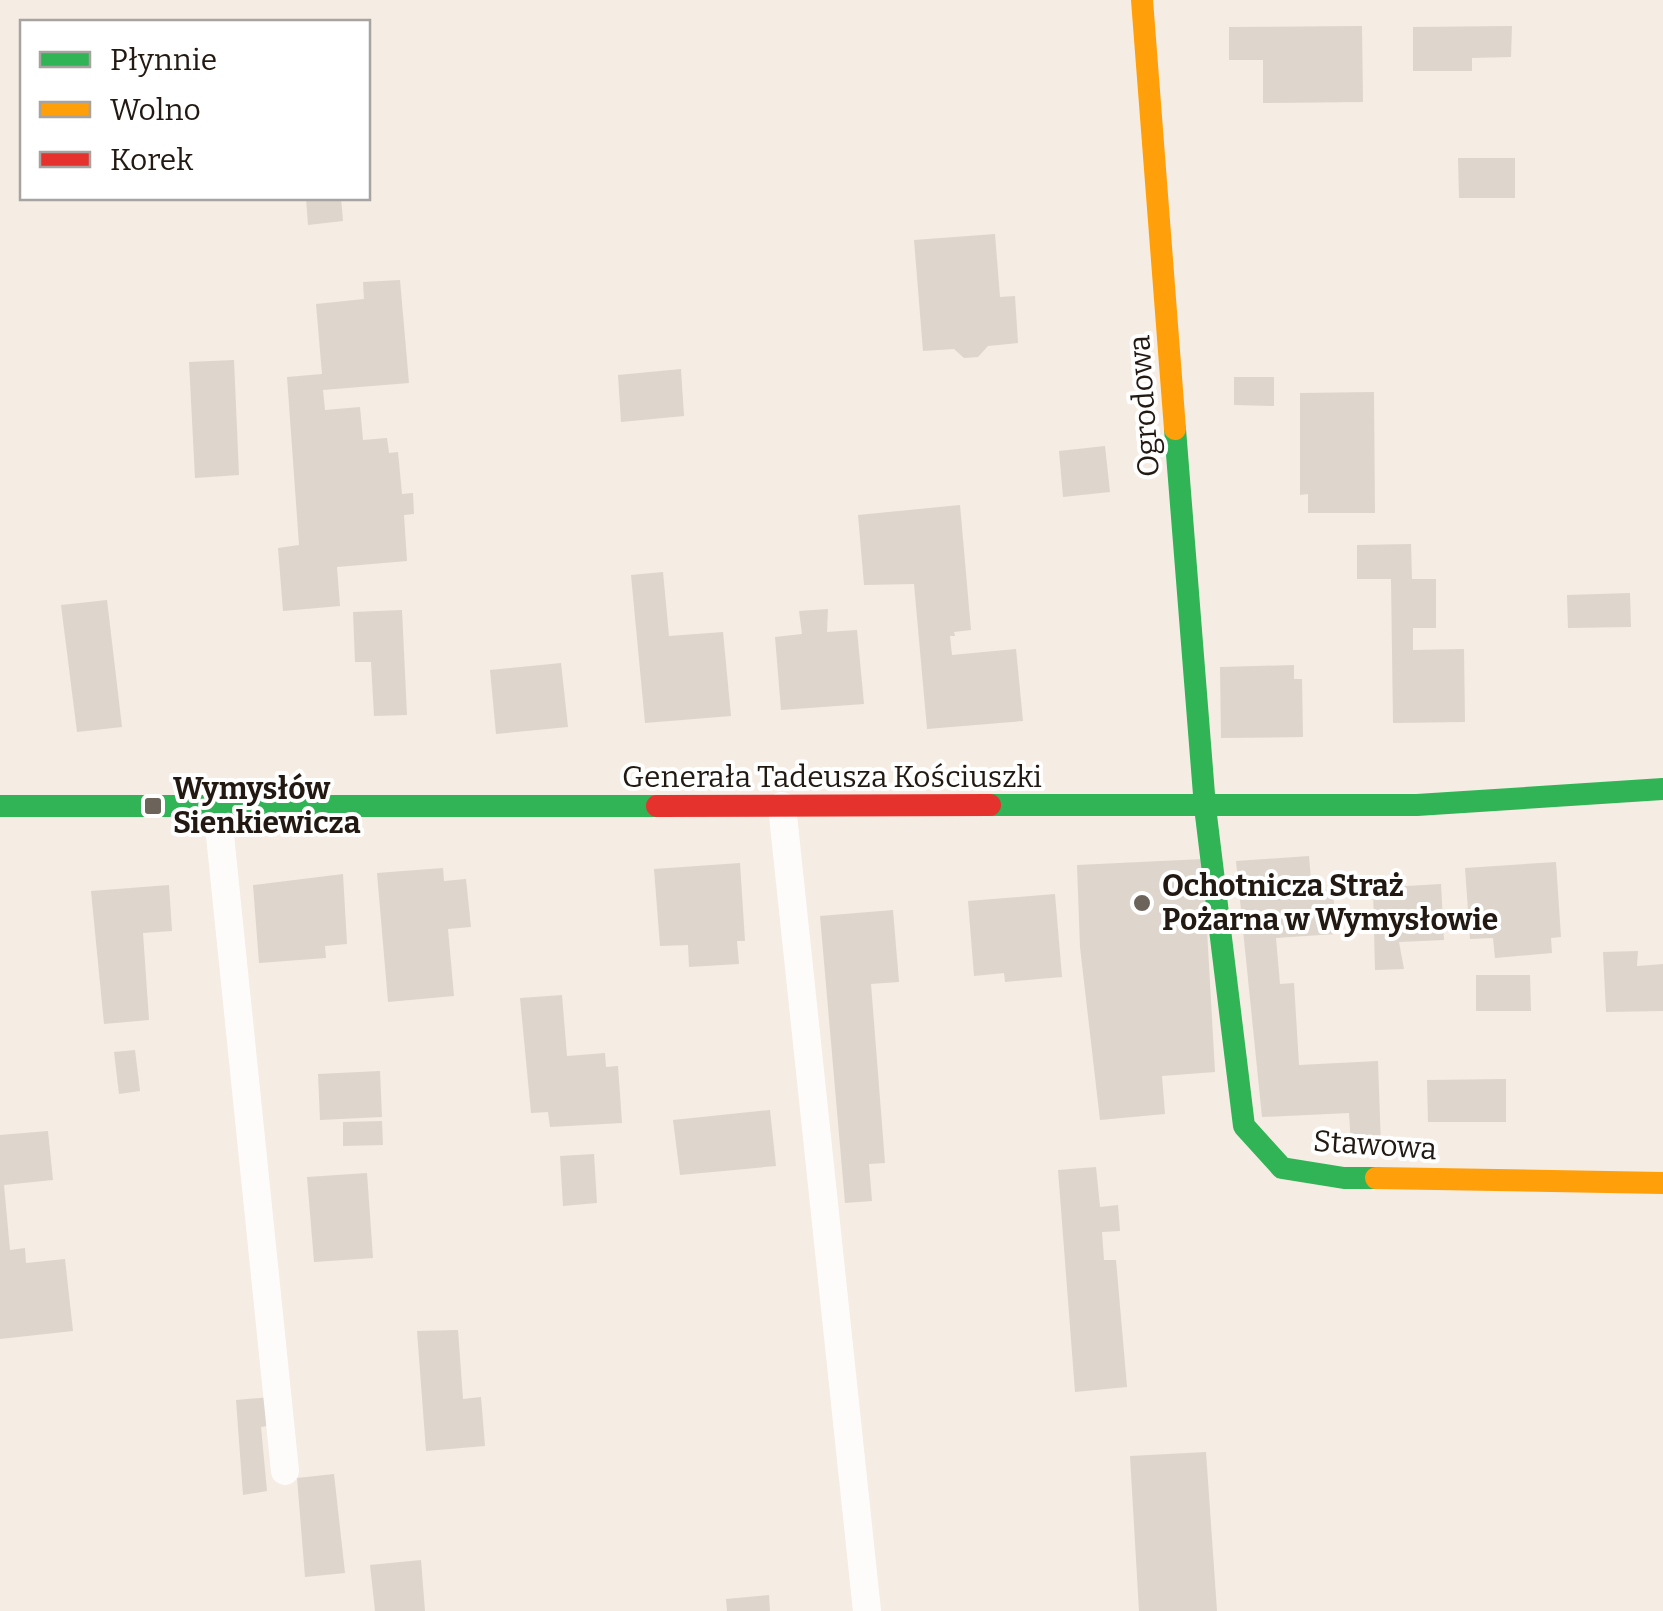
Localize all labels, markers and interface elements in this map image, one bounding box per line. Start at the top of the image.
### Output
legend [20,20,370,200]
text: Płynnie [110,42,217,78]
text: Wolno [110,92,201,128]
text: Korek [110,142,193,178]
street label: Ogrodowa [1121,334,1167,478]
street label: Generała Tadeusza Kościuszki [622,759,1042,795]
place label: Wymysłów Sienkiewicza [173,771,361,841]
marker: Wymysłów Sienkiewicza [142,795,164,817]
place label: Ochotnicza Straż Pożarna w Wymysłowie [1162,868,1498,938]
marker: Ochotnicza Straż Pożarna w Wymysłowie [1131,892,1153,914]
street label: Stawowa [1312,1123,1438,1167]

